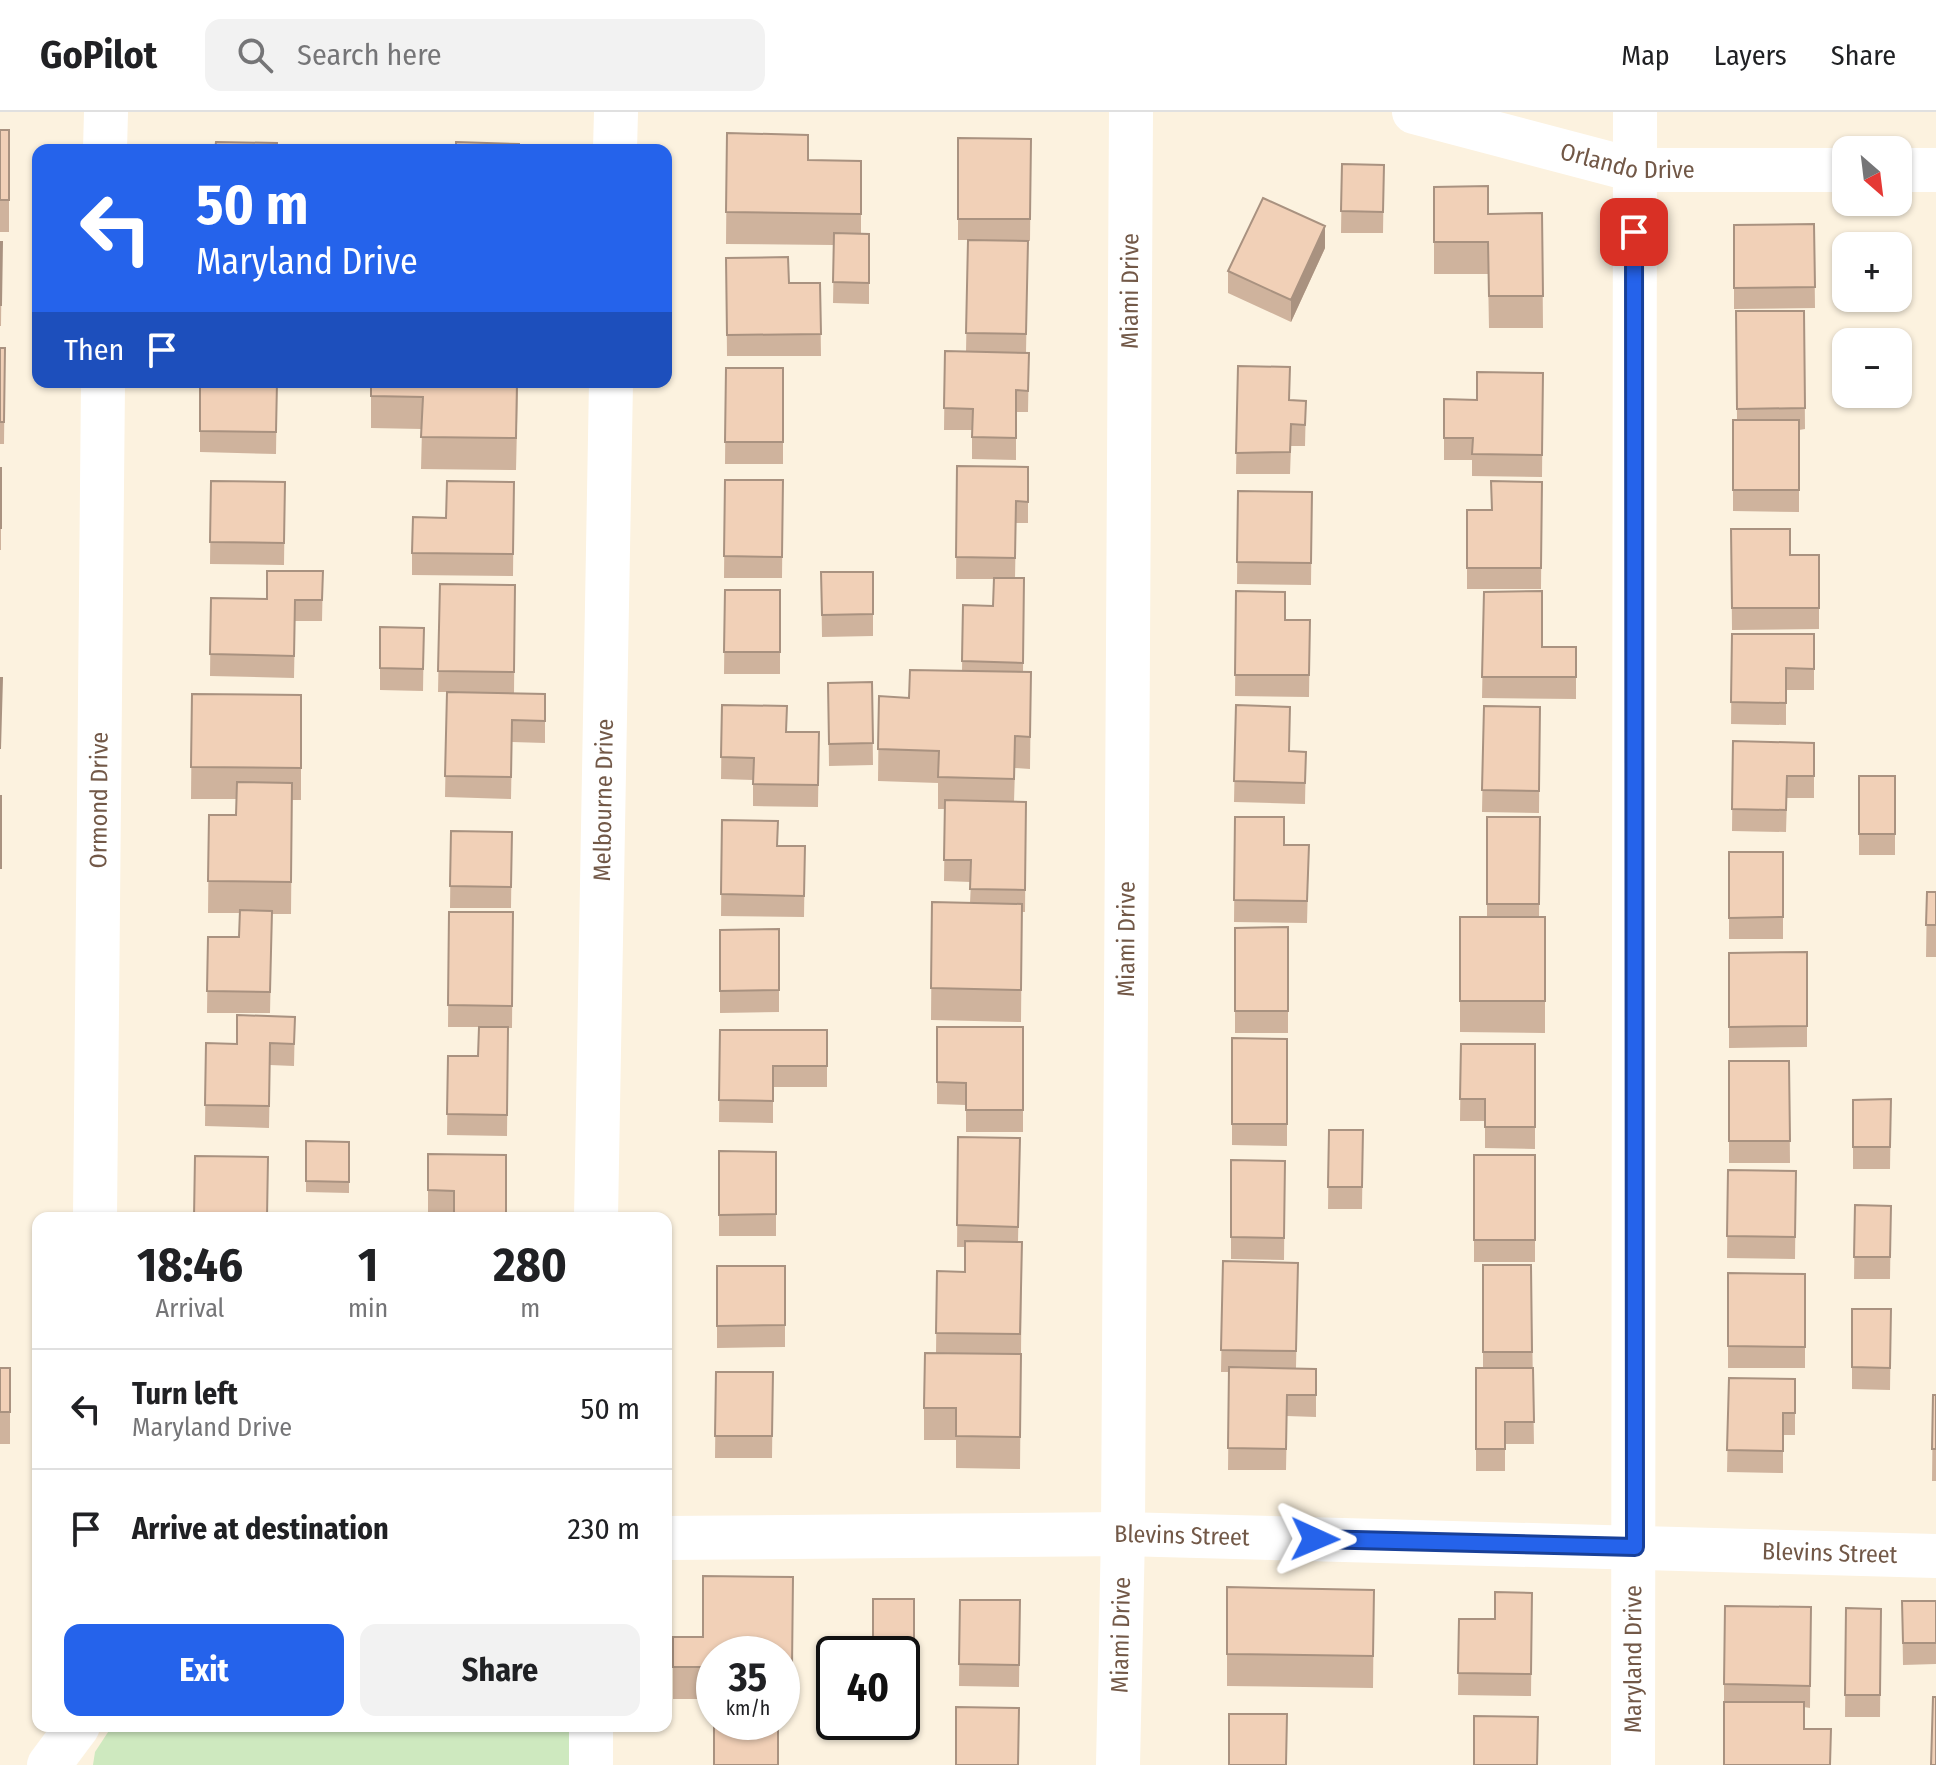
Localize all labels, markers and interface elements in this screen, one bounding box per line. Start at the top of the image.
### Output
search box [205,19,765,91]
text: GoPilot [40,32,157,78]
icon: search [233,33,277,77]
text: Search here [297,37,442,73]
text: Map [1621,39,1670,72]
text: Layers [1714,39,1787,72]
text: Share [1831,39,1896,72]
north arrow [1832,136,1912,216]
map controls [1832,136,1912,408]
street label: Orlando Drive [1557,137,1695,185]
text: 50 m [196,172,308,239]
icon: left [64,176,168,280]
pin [1600,198,1668,266]
icon: arrive [1612,210,1656,254]
button: + [1832,232,1912,312]
street label: Miami Drive [1116,233,1144,349]
text: Maryland Drive [196,240,418,284]
icon: arrive [140,328,184,372]
button: − [1832,328,1912,408]
text: Then [64,332,124,368]
street label: Melbourne Drive [588,719,619,882]
street label: Ormond Drive [84,732,114,868]
street label: Miami Drive [1112,881,1141,997]
text: 18:46 [137,1236,243,1294]
text: 1 [358,1236,378,1294]
text: 280 [493,1236,567,1294]
text: Arrival [156,1293,225,1324]
text: min [348,1293,388,1324]
text: m [520,1293,540,1324]
text: Turn left [132,1376,238,1412]
icon: left [64,1387,108,1431]
text: 50 m [580,1391,640,1427]
text: Maryland Drive [132,1412,292,1443]
position arrow [1273,1497,1357,1581]
icon: arrive [64,1507,108,1551]
text: Arrive at destination [132,1511,389,1547]
text: 230 m [568,1511,640,1547]
street label: Blevins Street [1114,1520,1250,1551]
street label: Blevins Street [1762,1537,1898,1569]
street label: Miami Drive [1106,1577,1136,1693]
street label: Maryland Drive [1619,1585,1647,1733]
button: Exit [64,1624,344,1716]
button: Share [360,1624,640,1716]
speed limit sign: 40 [816,1636,920,1740]
text: 35 [729,1654,767,1702]
text: km/h [726,1696,770,1720]

